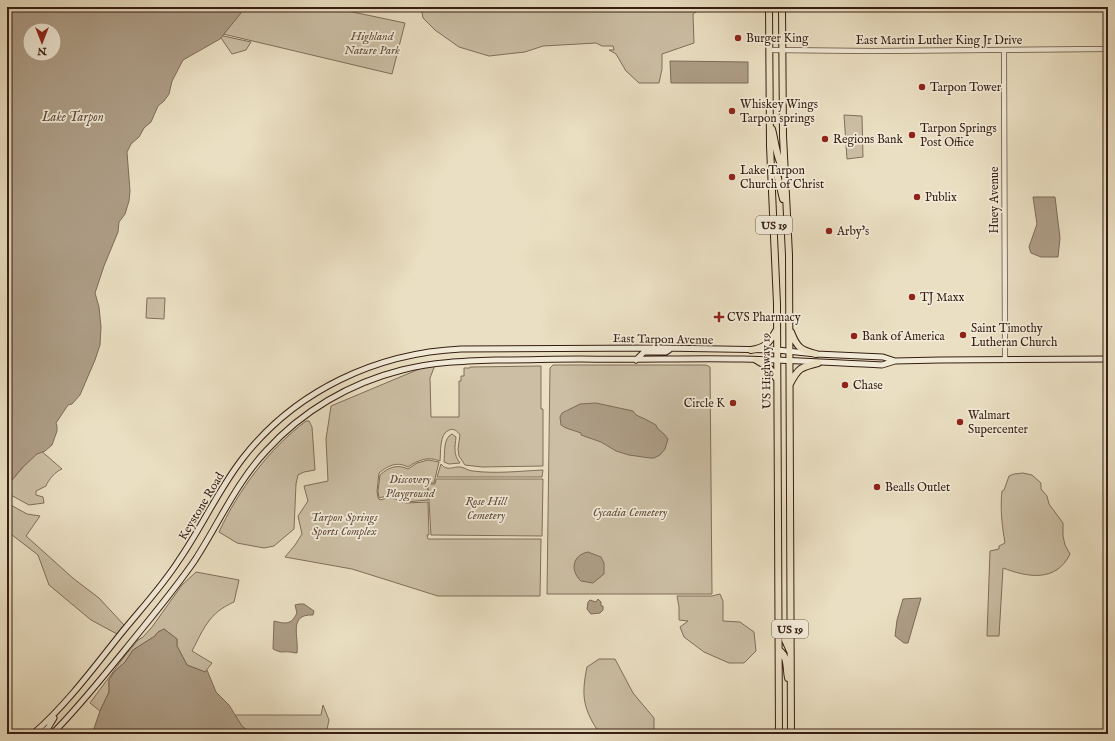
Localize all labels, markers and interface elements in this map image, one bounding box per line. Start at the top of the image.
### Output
north arrow [22,22,62,62]
park label: Highland Nature Park [344,29,400,58]
place label: Burger King [746,31,809,46]
marker: Burger King [733,33,743,43]
street label: East Martin Luther King Jr Drive [856,33,1023,49]
text: N [37,44,48,58]
place label: Tarpon Tower [930,80,1002,96]
marker: Tarpon Tower [917,82,927,92]
place label: Whiskey Wings Tarpon springs [740,97,818,127]
marker: Whiskey Wings Tarpon springs [727,106,737,116]
water label: Lake Tarpon [41,109,104,126]
place label: Tarpon Springs Post Office [920,121,997,150]
marker: Tarpon Springs Post Office [907,130,917,140]
place label: Regions Bank [833,132,903,147]
marker: Regions Bank [820,134,830,144]
place label: Lake Tarpon Church of Christ [740,163,824,192]
street label: Huey Avenue [987,166,1002,234]
marker: Lake Tarpon Church of Christ [727,172,737,182]
place label: Publix [925,190,957,205]
marker: Publix [912,192,922,202]
road number: US 19 [756,216,792,234]
place label: Arby's [836,224,869,239]
marker: Arby's [824,226,834,236]
place label: TJ Maxx [920,290,965,306]
marker: TJ Maxx [907,292,917,302]
place label: CVS Pharmacy [727,310,801,325]
marker: CVS Pharmacy [714,312,724,322]
place label: Saint Timothy Lutheran Church [971,321,1058,350]
place label: Bank of America [862,329,946,344]
marker: Saint Timothy Lutheran Church [958,330,968,340]
street label: East Tarpon Avenue [613,331,714,349]
marker: Bank of America [849,331,859,341]
street label: US Highway 19 [758,333,775,409]
place label: Chase [853,378,883,393]
marker: Chase [840,380,850,390]
place label: Circle K [684,396,725,411]
marker: Circle K [728,398,738,408]
place label: Walmart Supercenter [968,408,1028,438]
marker: Walmart Supercenter [955,417,965,427]
street label: Keystone Road [175,469,228,543]
park label: Discovery Playground [385,472,436,502]
place label: Bealls Outlet [885,480,950,495]
marker: Bealls Outlet [872,482,882,492]
park label: Rose Hill Cemetery [465,494,508,523]
park label: Cycadia Cemetery [593,505,668,520]
park label: Tarpon Springs Sports Complex [310,510,378,539]
road number: US 19 [772,620,808,638]

